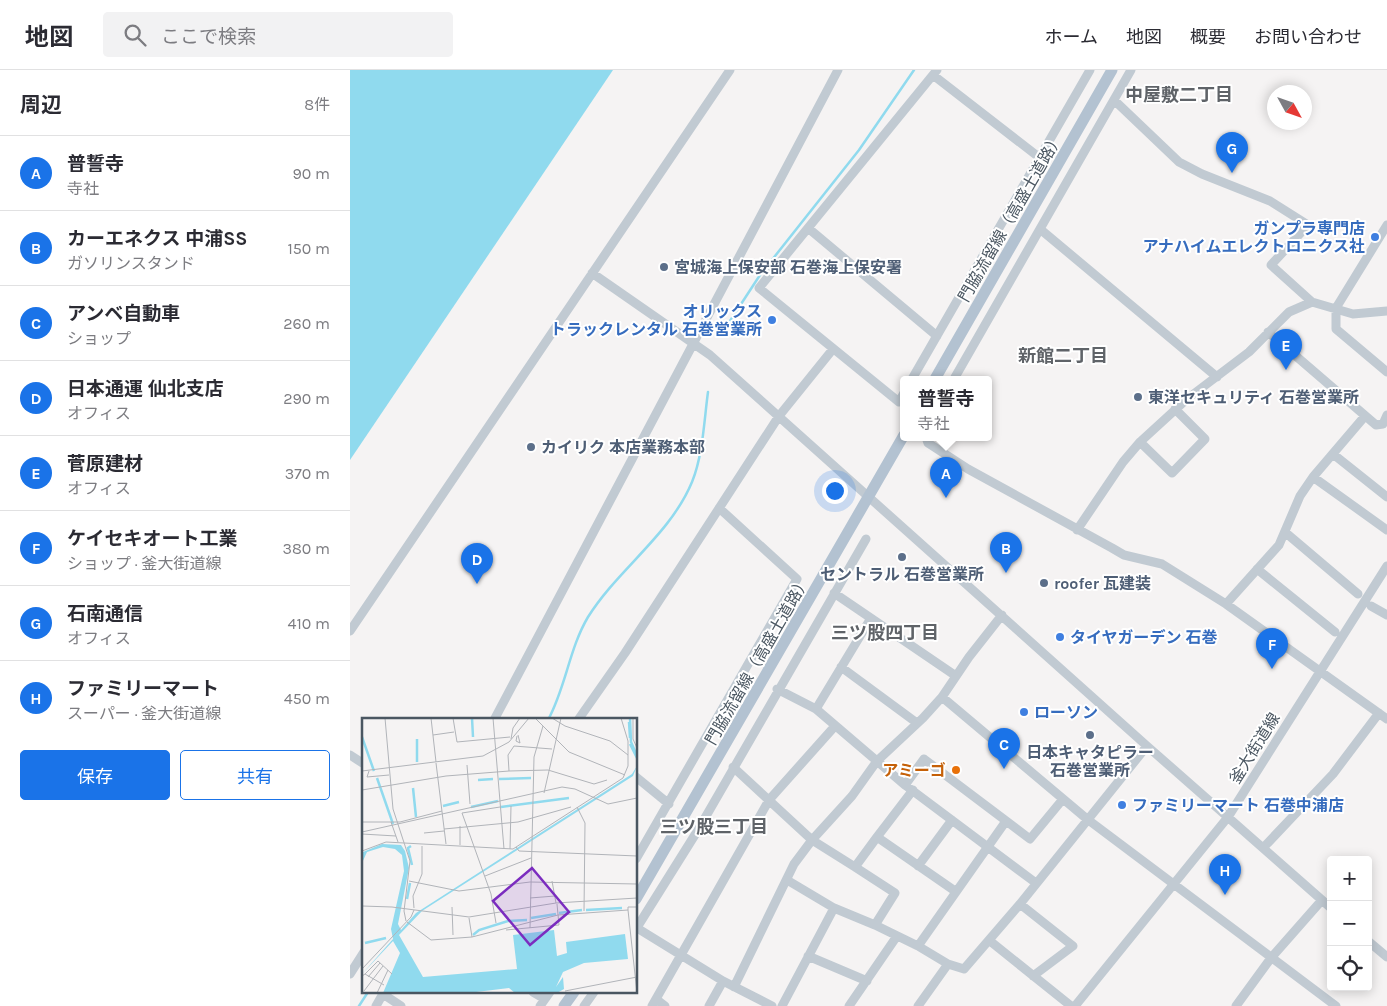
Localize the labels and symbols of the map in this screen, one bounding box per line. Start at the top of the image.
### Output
district label: 中屋敷二丁目 [1125,84,1233,106]
north arrow [1267,85,1312,130]
street label: 門脇流留線（高盛土道路） [954,129,1067,305]
pin: G [1216,132,1248,173]
place label: ガンプラ専門店 アナハイムエレクトロニクス社 [1142,219,1365,256]
marker: ガンプラ専門店 アナハイムエレクトロニクス社 [1369,231,1381,243]
place label: 宮城海上保安部 石巻海上保安署 [674,258,902,277]
marker: 宮城海上保安部 石巻海上保安署 [658,261,670,273]
place label: オリックス トラックレンタル 石巻営業所 [550,302,762,339]
marker: オリックス トラックレンタル 石巻営業所 [766,314,778,326]
pin: E [1270,329,1302,370]
district label: 新館二丁目 [1018,345,1108,367]
place label: 東洋セキュリティ 石巻営業所 [1148,388,1359,407]
marker: 東洋セキュリティ 石巻営業所 [1132,391,1144,403]
place label: カイリク 本店業務本部 [541,438,705,457]
marker: カイリク 本店業務本部 [525,441,537,453]
pin: A [930,457,962,498]
your location [822,478,848,504]
pin: B [990,532,1022,573]
pin: D [461,543,493,584]
marker: セントラル 石巻営業所 [896,551,908,563]
place label: セントラル 石巻営業所 [820,565,984,584]
street label: 門脇流留線（高盛土道路） [701,572,814,748]
place label: roofer 瓦建装 [1054,574,1151,593]
marker: roofer 瓦建装 [1038,577,1050,589]
district label: 三ツ股四丁目 [831,622,939,644]
place label: タイヤガーデン 石巻 [1070,628,1218,647]
pin: F [1256,628,1288,669]
marker: タイヤガーデン 石巻 [1054,631,1066,643]
place label: ローソン [1034,703,1098,722]
marker: ローソン [1018,706,1030,718]
street label: 釜大街道線 [1225,709,1284,787]
inset map [362,718,638,994]
pin: C [988,728,1020,769]
marker: 日本キャタピラー 石巻営業所 [1084,729,1096,741]
place label: 日本キャタピラー 石巻営業所 [1026,743,1154,780]
place label: アミーゴ [882,761,946,780]
marker: アミーゴ [950,764,962,776]
place label: ファミリーマート 石巻中浦店 [1132,796,1344,815]
marker: ファミリーマート 石巻中浦店 [1116,799,1128,811]
district label: 三ツ股三丁目 [660,816,768,838]
pin: H [1209,854,1241,895]

